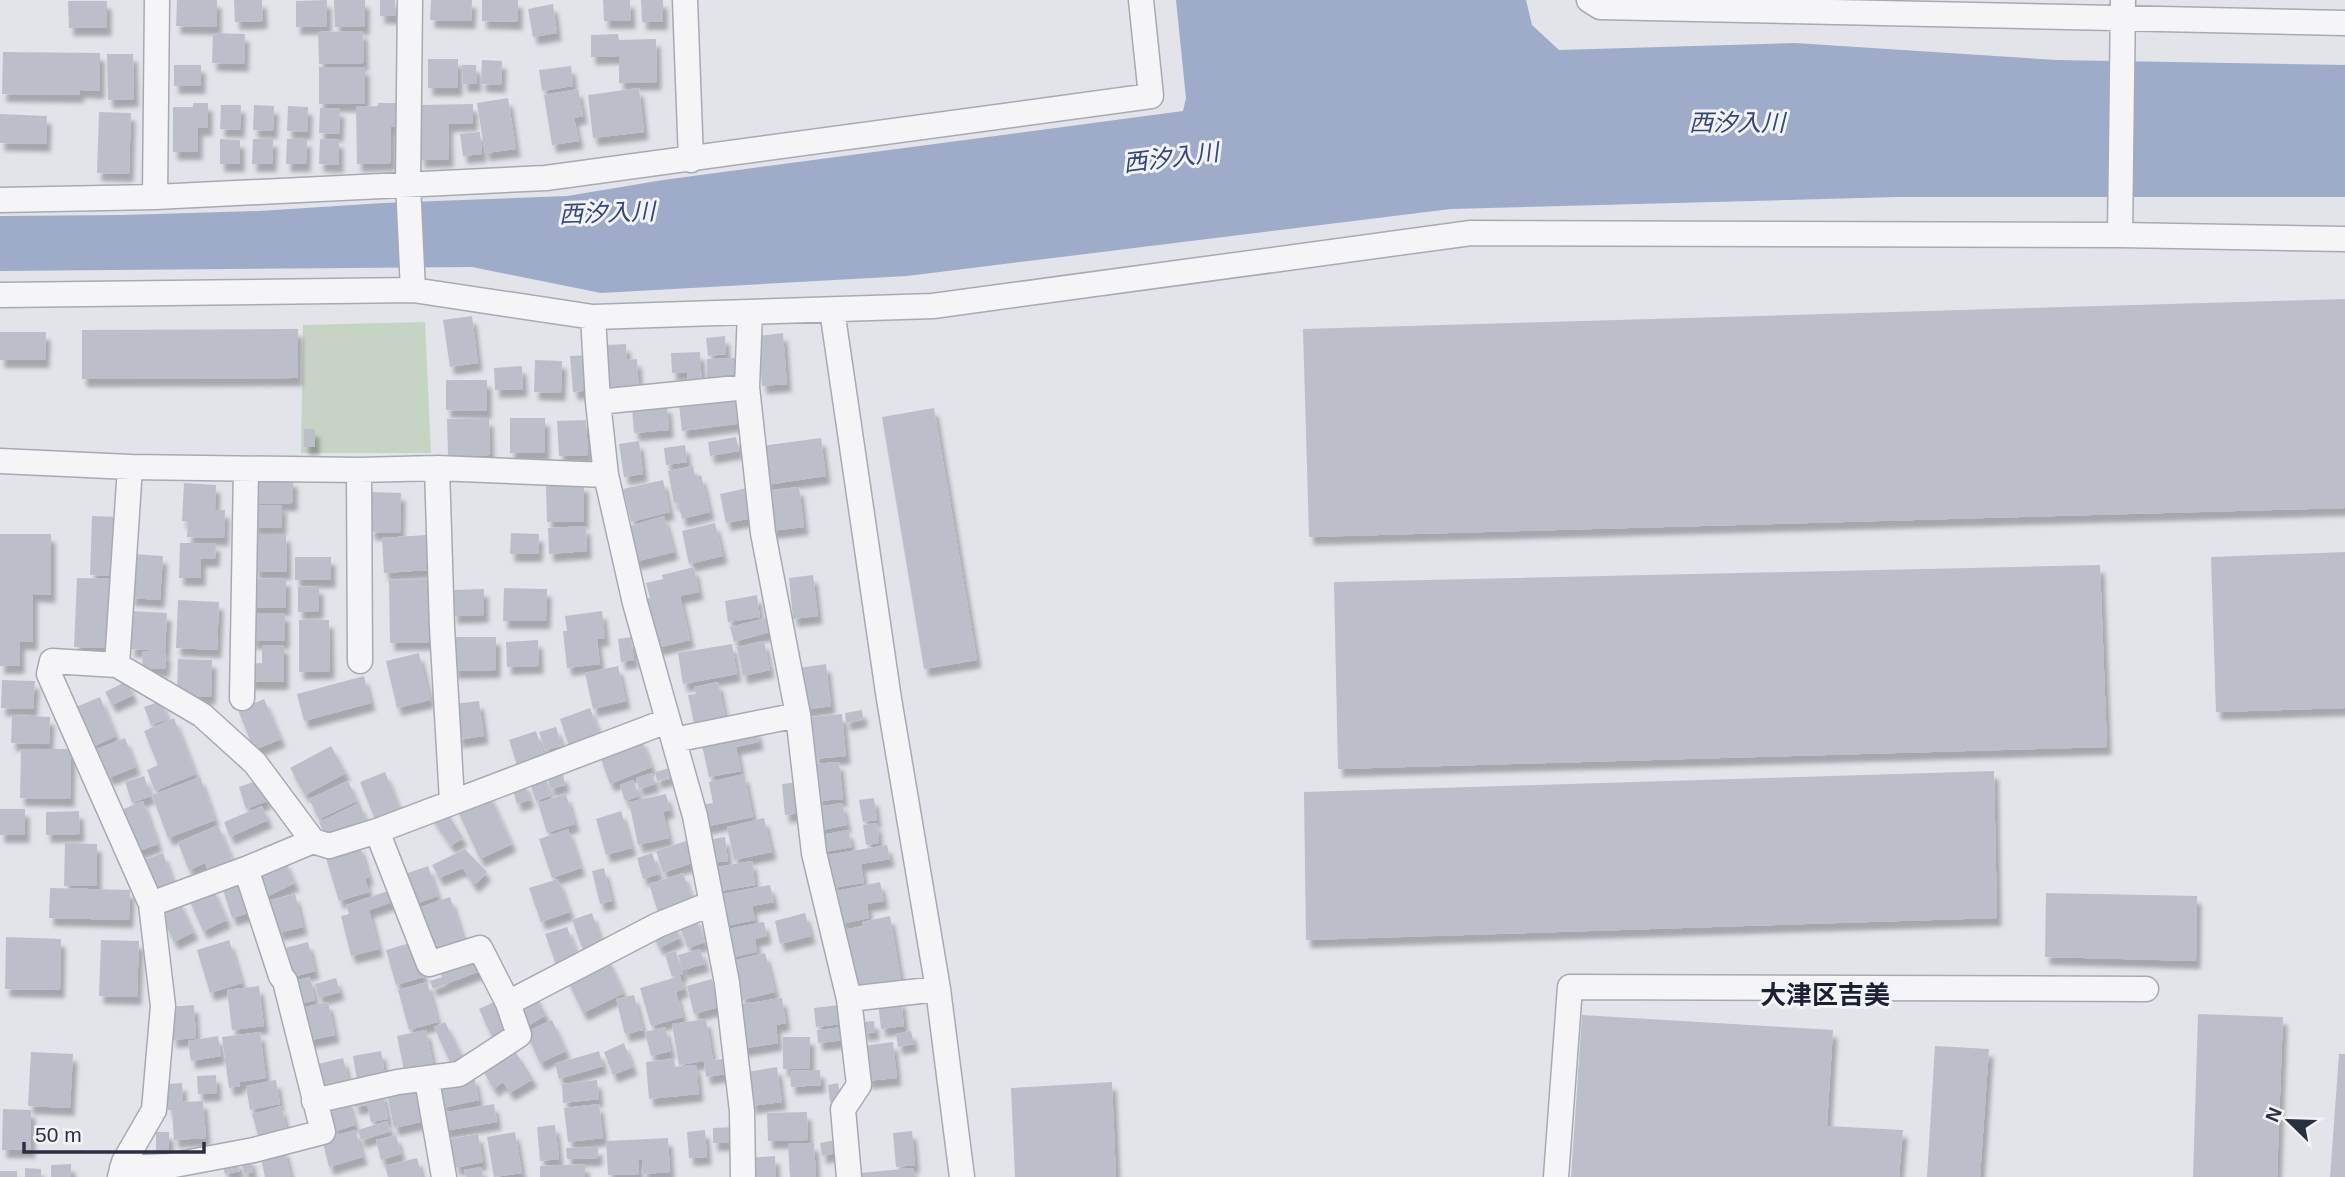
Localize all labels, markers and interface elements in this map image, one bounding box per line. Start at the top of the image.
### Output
water label: 西汐入川 [1689,109,1788,136]
water label: 西汐入川 [1122,138,1223,177]
water label: 西汐入川 [559,197,658,228]
district label: 大津区吉美 [1760,980,1890,1010]
north arrow [2254,1086,2324,1156]
text: N [2261,1104,2286,1125]
scale bar [24,1110,205,1154]
text: 50 m [35,1123,82,1146]

